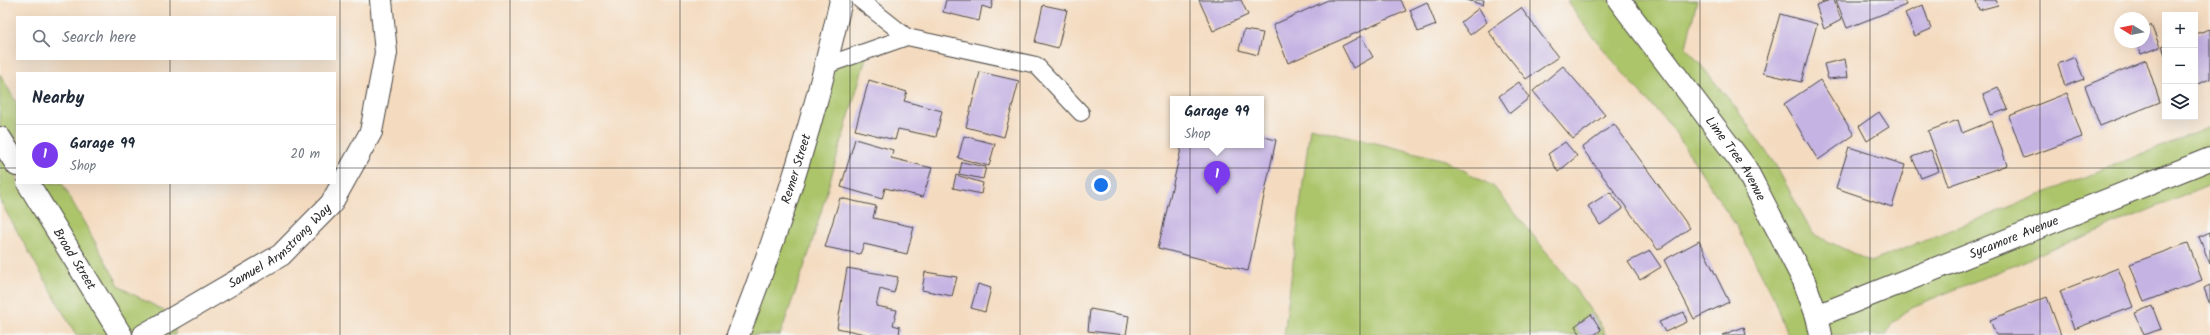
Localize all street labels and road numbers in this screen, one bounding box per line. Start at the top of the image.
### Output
street label: Lime Tree Avenue [1700,112,1771,205]
street label: Remer Street [775,131,817,207]
street label: Samuel Armstrong Way [224,198,337,294]
street label: Sycamore Avenue [1966,210,2062,265]
street label: Broad Street [47,224,102,295]

